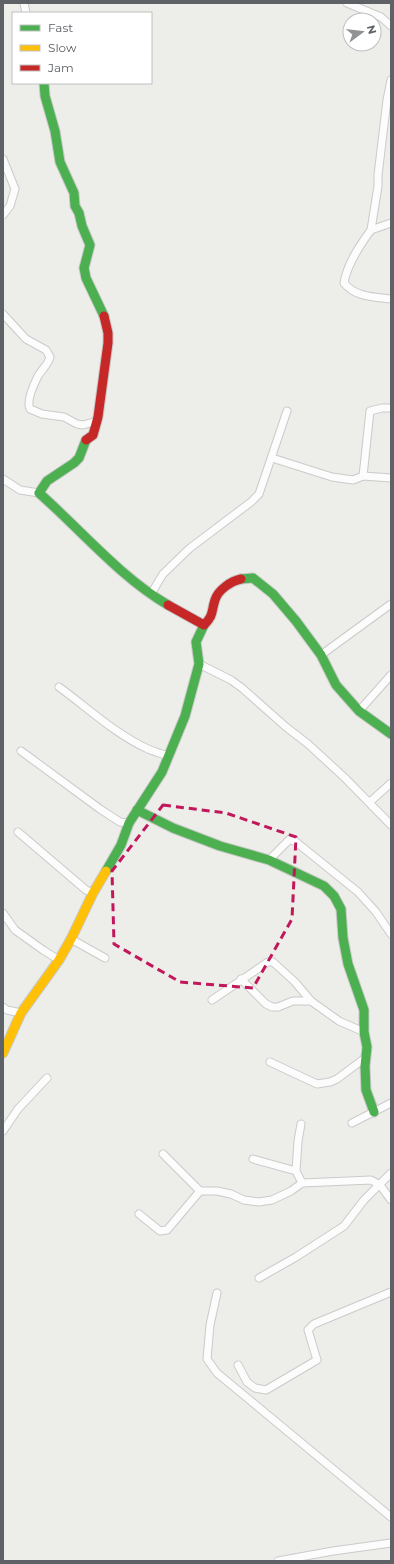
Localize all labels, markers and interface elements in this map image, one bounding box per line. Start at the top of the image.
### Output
legend [12,12,152,84]
north arrow [342,12,382,52]
text: Fast [48,20,73,35]
text: N [364,23,380,36]
text: Slow [48,40,77,55]
text: Jam [47,60,74,75]

